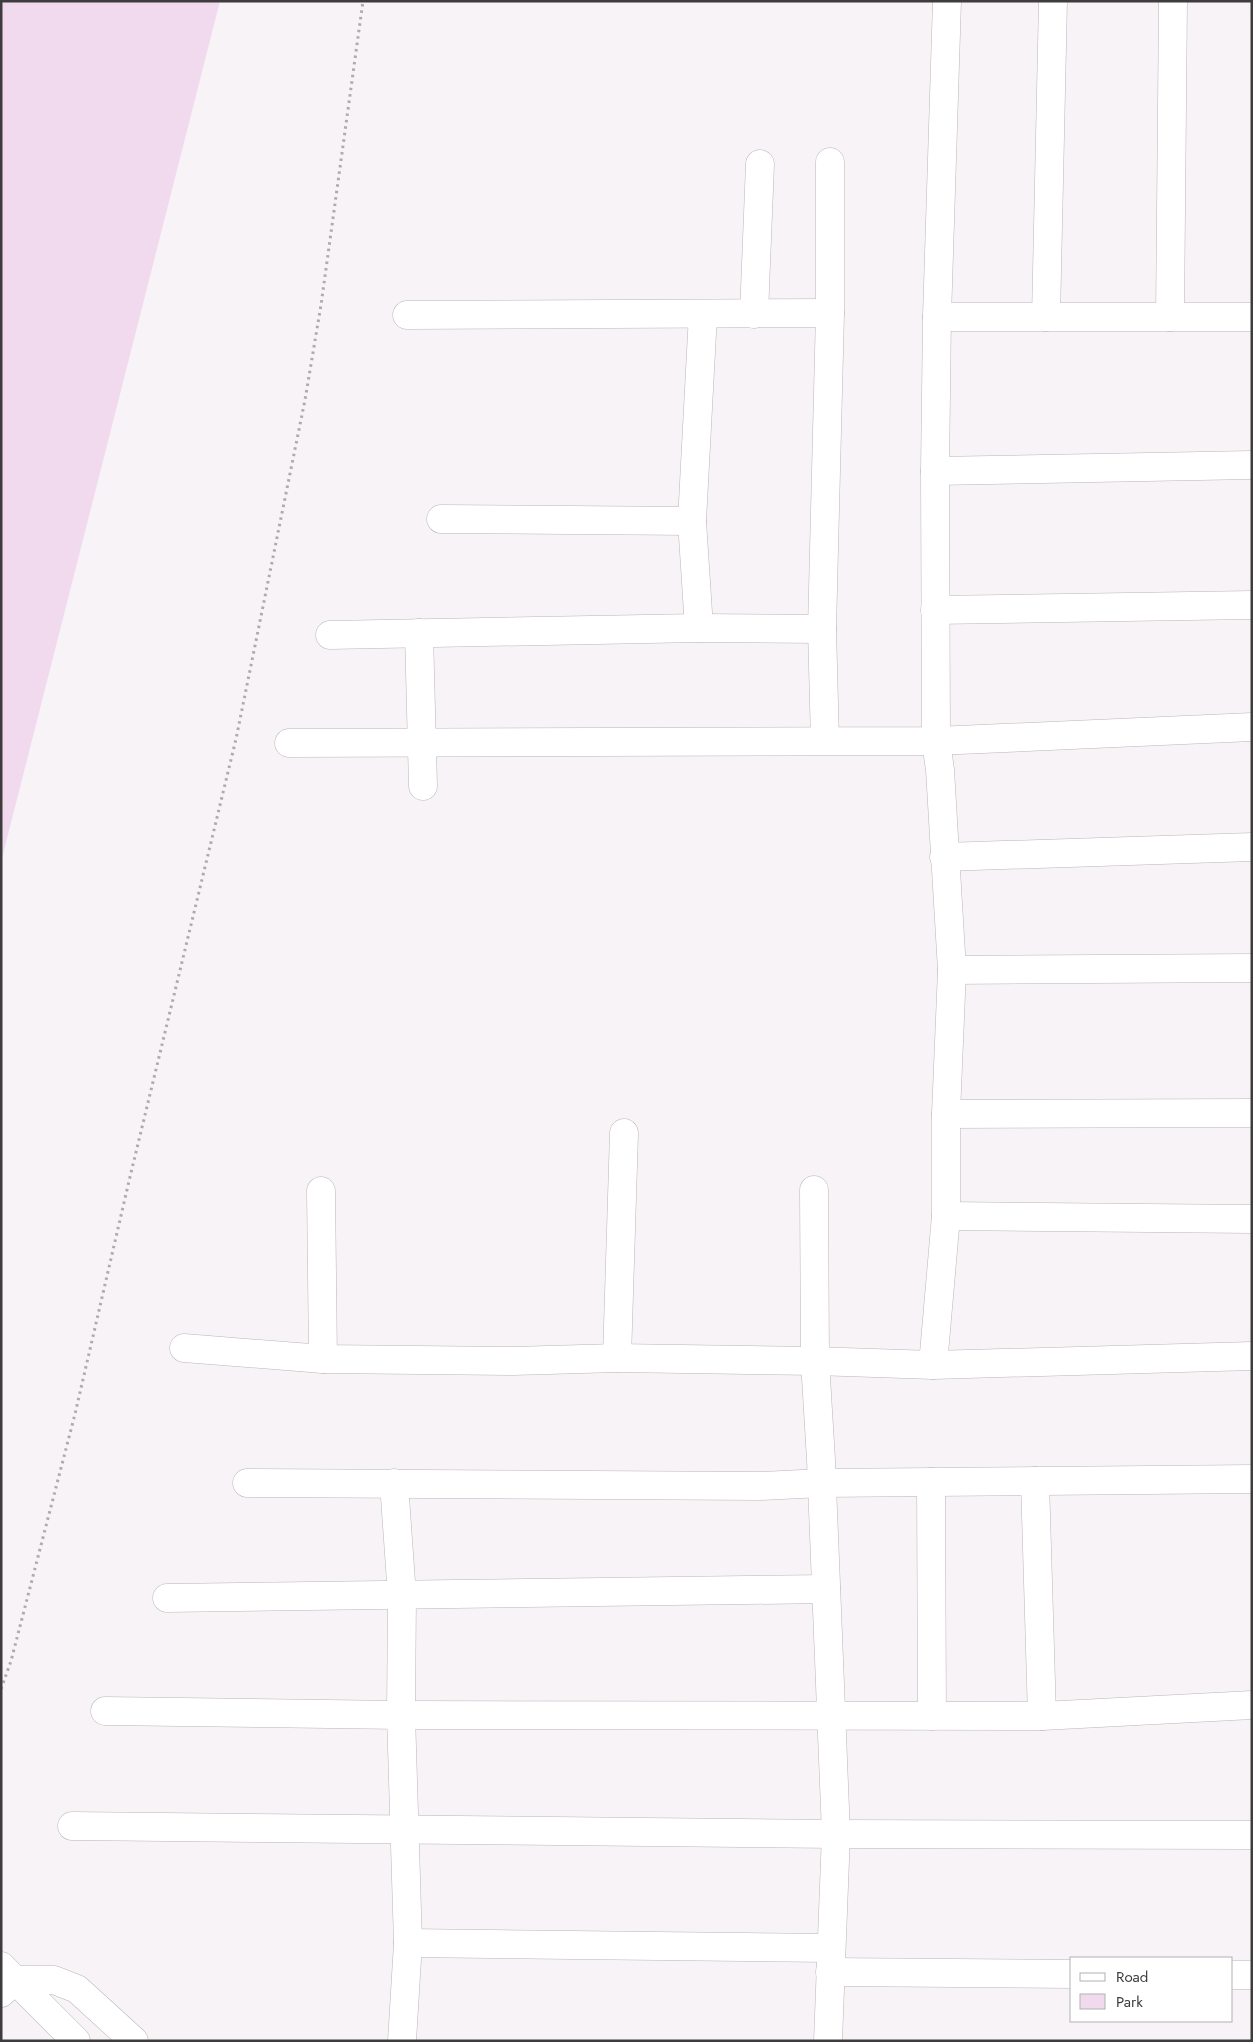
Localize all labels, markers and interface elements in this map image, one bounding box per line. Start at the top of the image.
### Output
legend [1070,1957,1233,2022]
text: Road [1116,1966,1148,1988]
text: Park [1116,1991,1143,2013]

